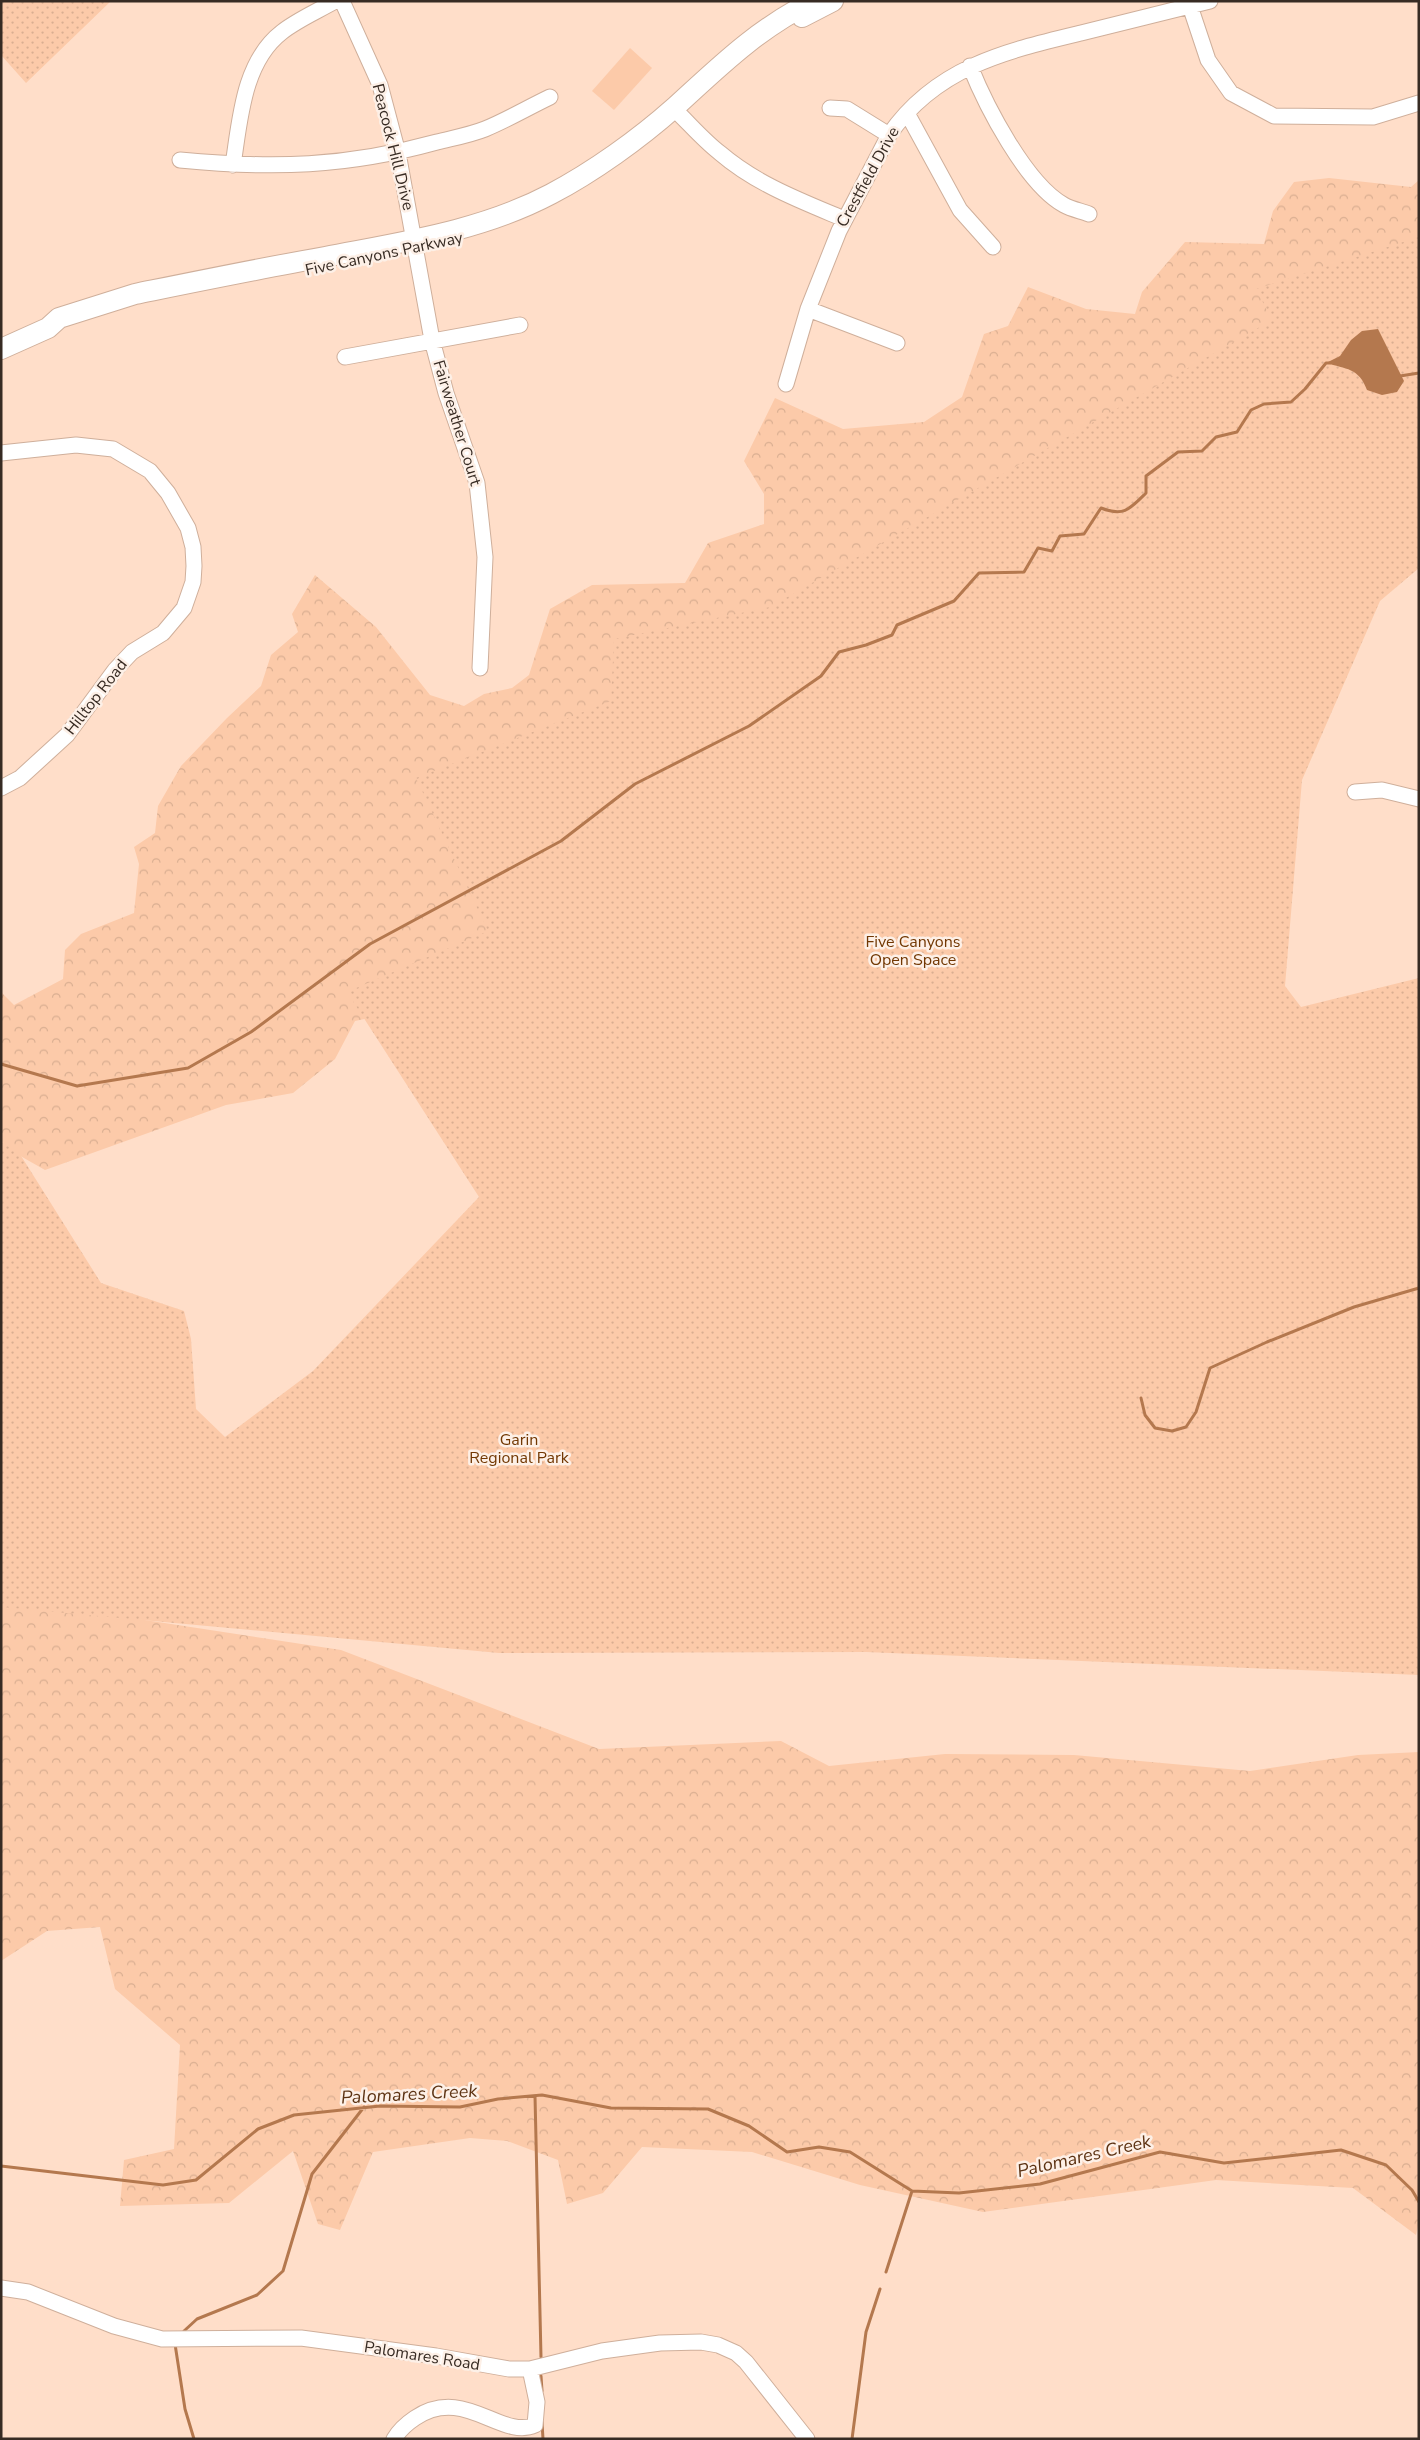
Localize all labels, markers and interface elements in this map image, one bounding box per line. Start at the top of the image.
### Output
street label: Peacock Hill Drive [367,81,419,213]
street label: Crestfield Drive [831,123,905,231]
street label: Five Canyons Parkway [303,226,466,281]
street label: Fairweather Court [427,358,487,489]
street label: Hilltop Road [60,655,132,739]
park label: Five Canyons Open Space [865,931,961,971]
park label: Garin Regional Park [469,1429,570,1469]
water label: Palomares Creek [340,2078,479,2110]
water label: Palomares Creek [1015,2129,1154,2183]
street label: Palomares Road [362,2336,482,2376]

